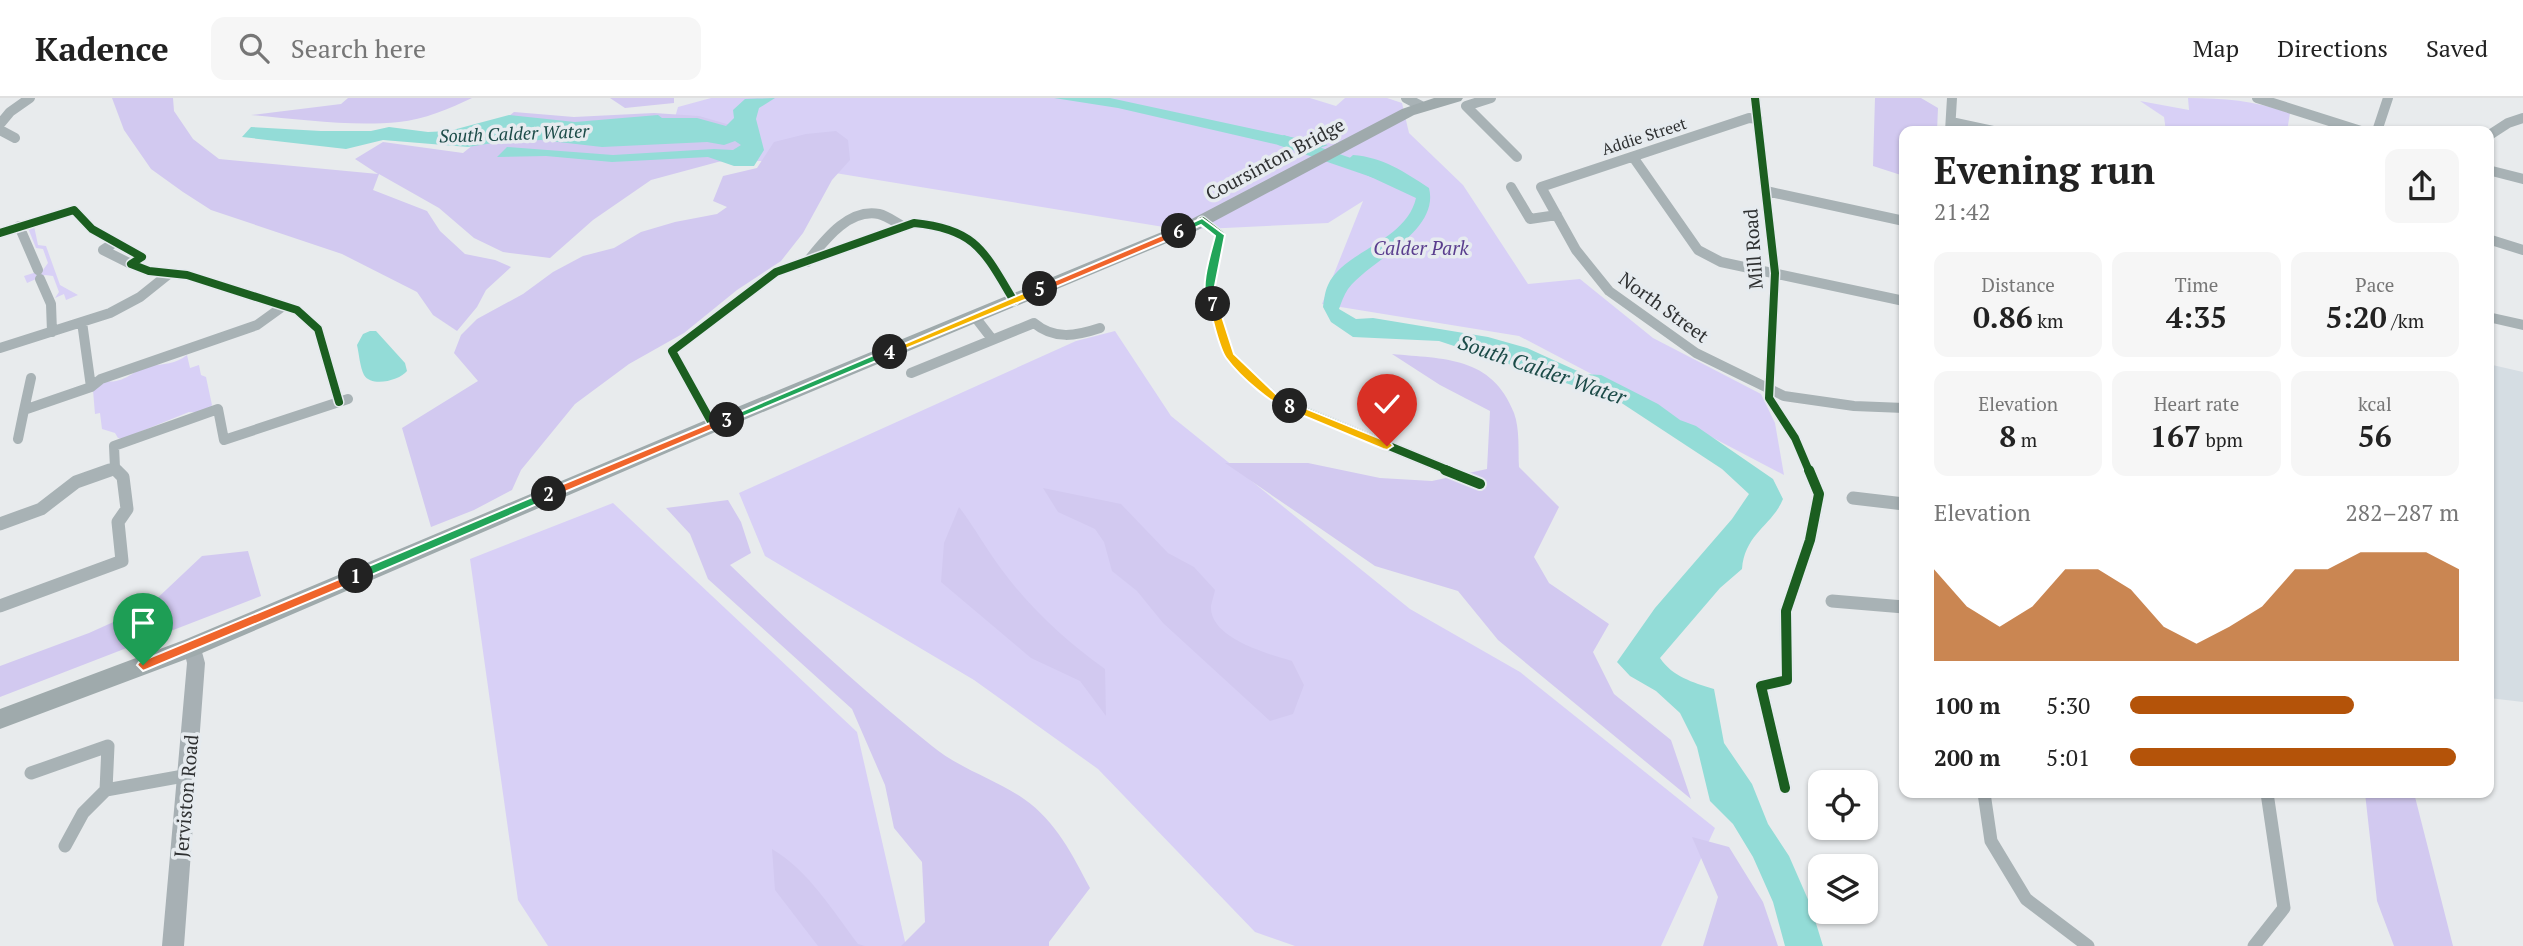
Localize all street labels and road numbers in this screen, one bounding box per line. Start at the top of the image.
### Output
street label: Coursinton Bridge [1201,111,1349,206]
street label: Addie Street [1599,112,1689,160]
street label: Mill Road [1737,207,1768,290]
street label: North Street [1614,266,1714,348]
street label: Jerviston Road [168,733,203,858]

